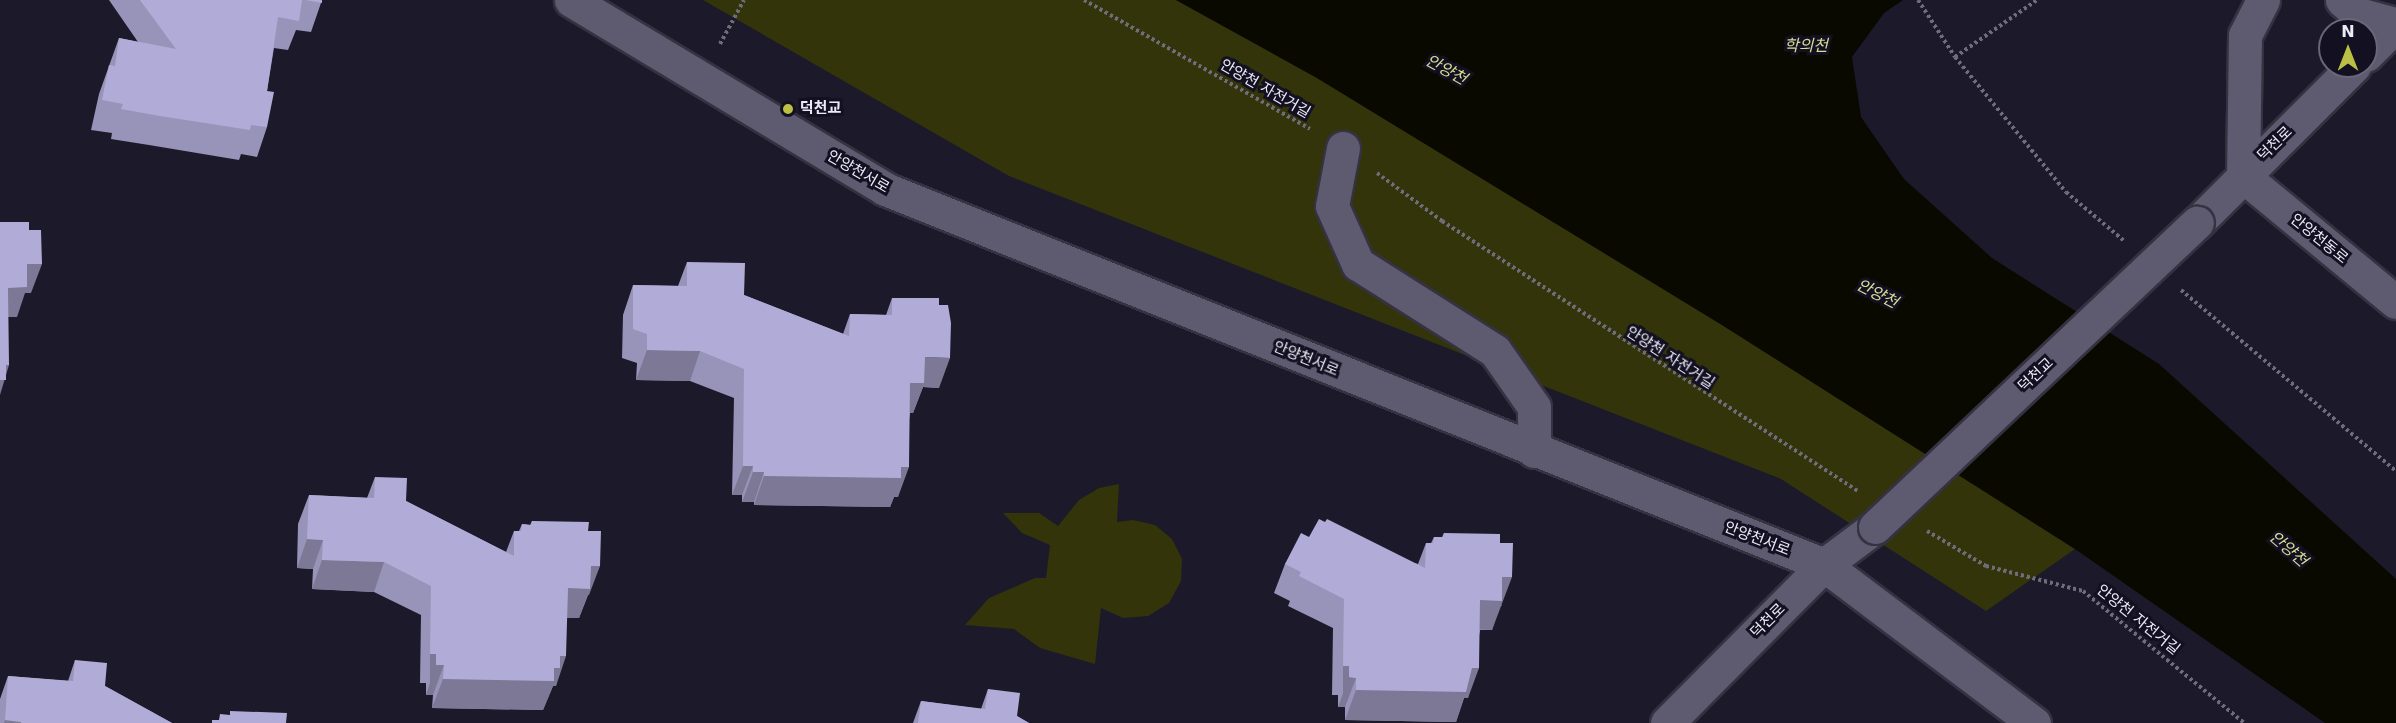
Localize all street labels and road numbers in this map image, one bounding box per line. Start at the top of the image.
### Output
street label: 안양천 자전거길 [1217,56,1313,122]
street label: 덕천로 [2254,123,2296,165]
street label: 안양천서로 [824,147,892,197]
street label: 안양천동로 [2287,210,2351,268]
street label: 안양천 자전거길 [1623,323,1717,393]
street label: 안양천서로 [1271,338,1341,380]
street label: 덕천교 [2015,354,2057,396]
street label: 안양천서로 [1722,518,1792,560]
street label: 안양천 자전거길 [2093,581,2183,659]
street label: 덕천로 [1747,600,1789,642]

